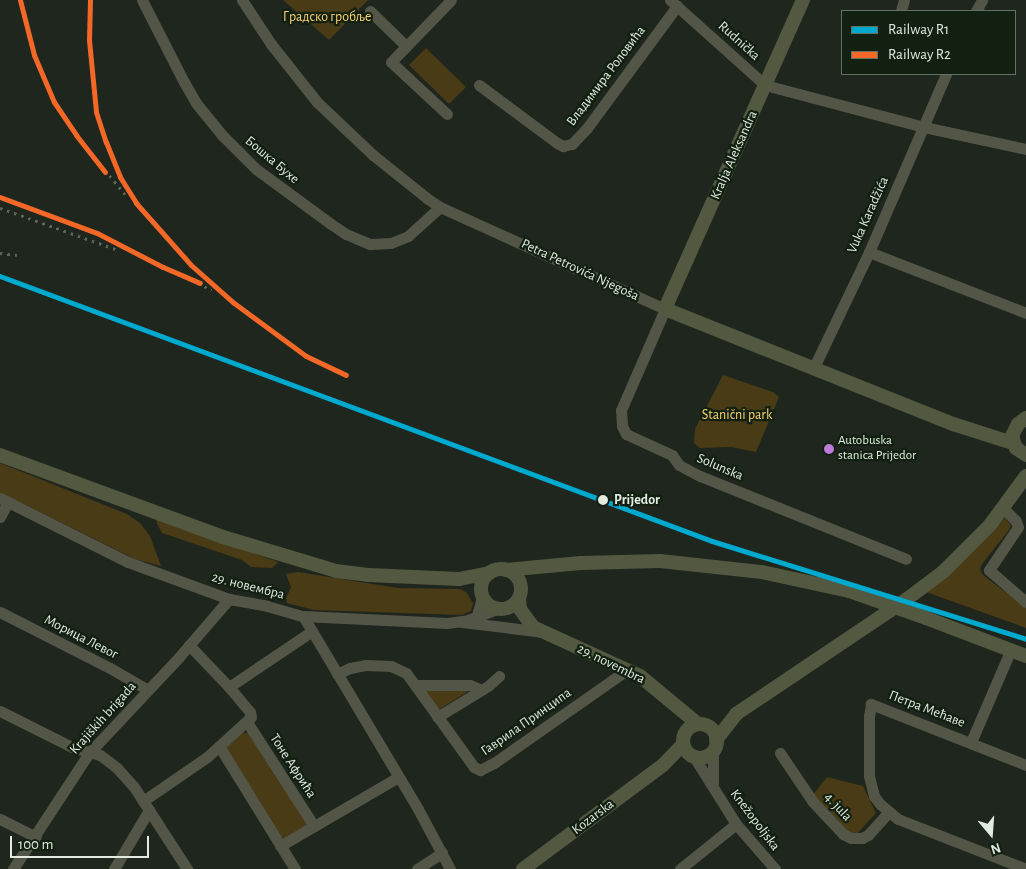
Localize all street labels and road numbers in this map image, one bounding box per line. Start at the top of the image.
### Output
street label: Rudnička [715,18,763,64]
street label: Владимира Роловића [563,23,649,129]
street label: Kralja Aleksandra [707,108,761,202]
street label: Бошка Бухе [241,132,303,188]
street label: Vuka Karadžića [844,174,892,256]
street label: Petra Petrovića Njegoša [519,235,641,305]
street label: Solunska [694,450,746,484]
street label: 29. новембра [210,569,286,603]
street label: Морица Левог [41,611,121,663]
street label: 29. novembra [574,640,648,688]
street label: Krajiških brigada [66,678,140,758]
street label: Гаврила Принципа [478,685,574,759]
street label: Петра Мећаве [886,687,968,731]
street label: Тоне Афрића [266,731,320,801]
street label: Knežopoljska [726,786,784,854]
street label: 4. jula [821,789,855,825]
street label: Kozarska [569,796,617,838]

